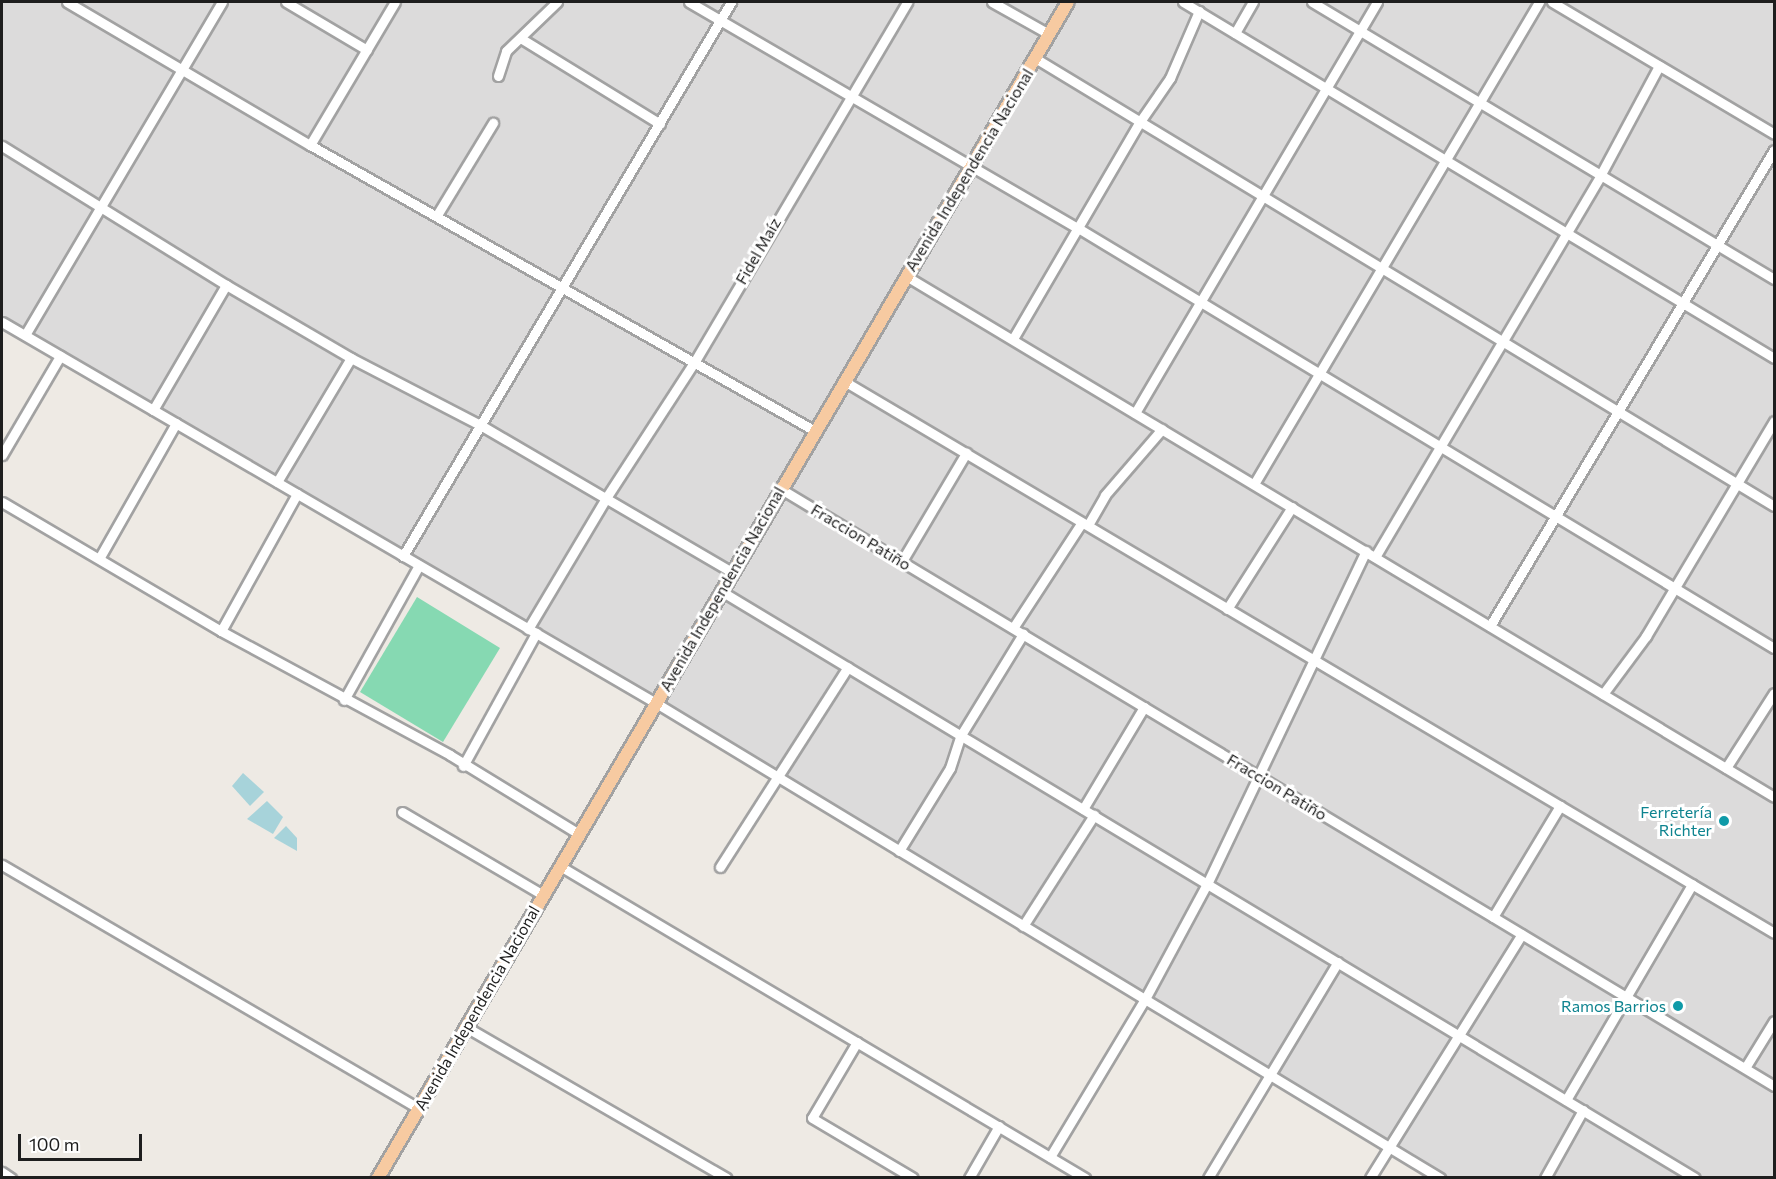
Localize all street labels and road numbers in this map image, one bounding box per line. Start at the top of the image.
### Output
street label: Avenida Independencia Nacional [901,65,1037,275]
street label: Fidel Maíz [731,214,785,288]
street label: Avenida Independencia Nacional [655,483,789,695]
street label: Fraccion Patiño [808,500,914,574]
street label: Fraccion Patiño [1224,750,1330,824]
street label: Avenida Independencia Nacional [410,902,544,1114]

